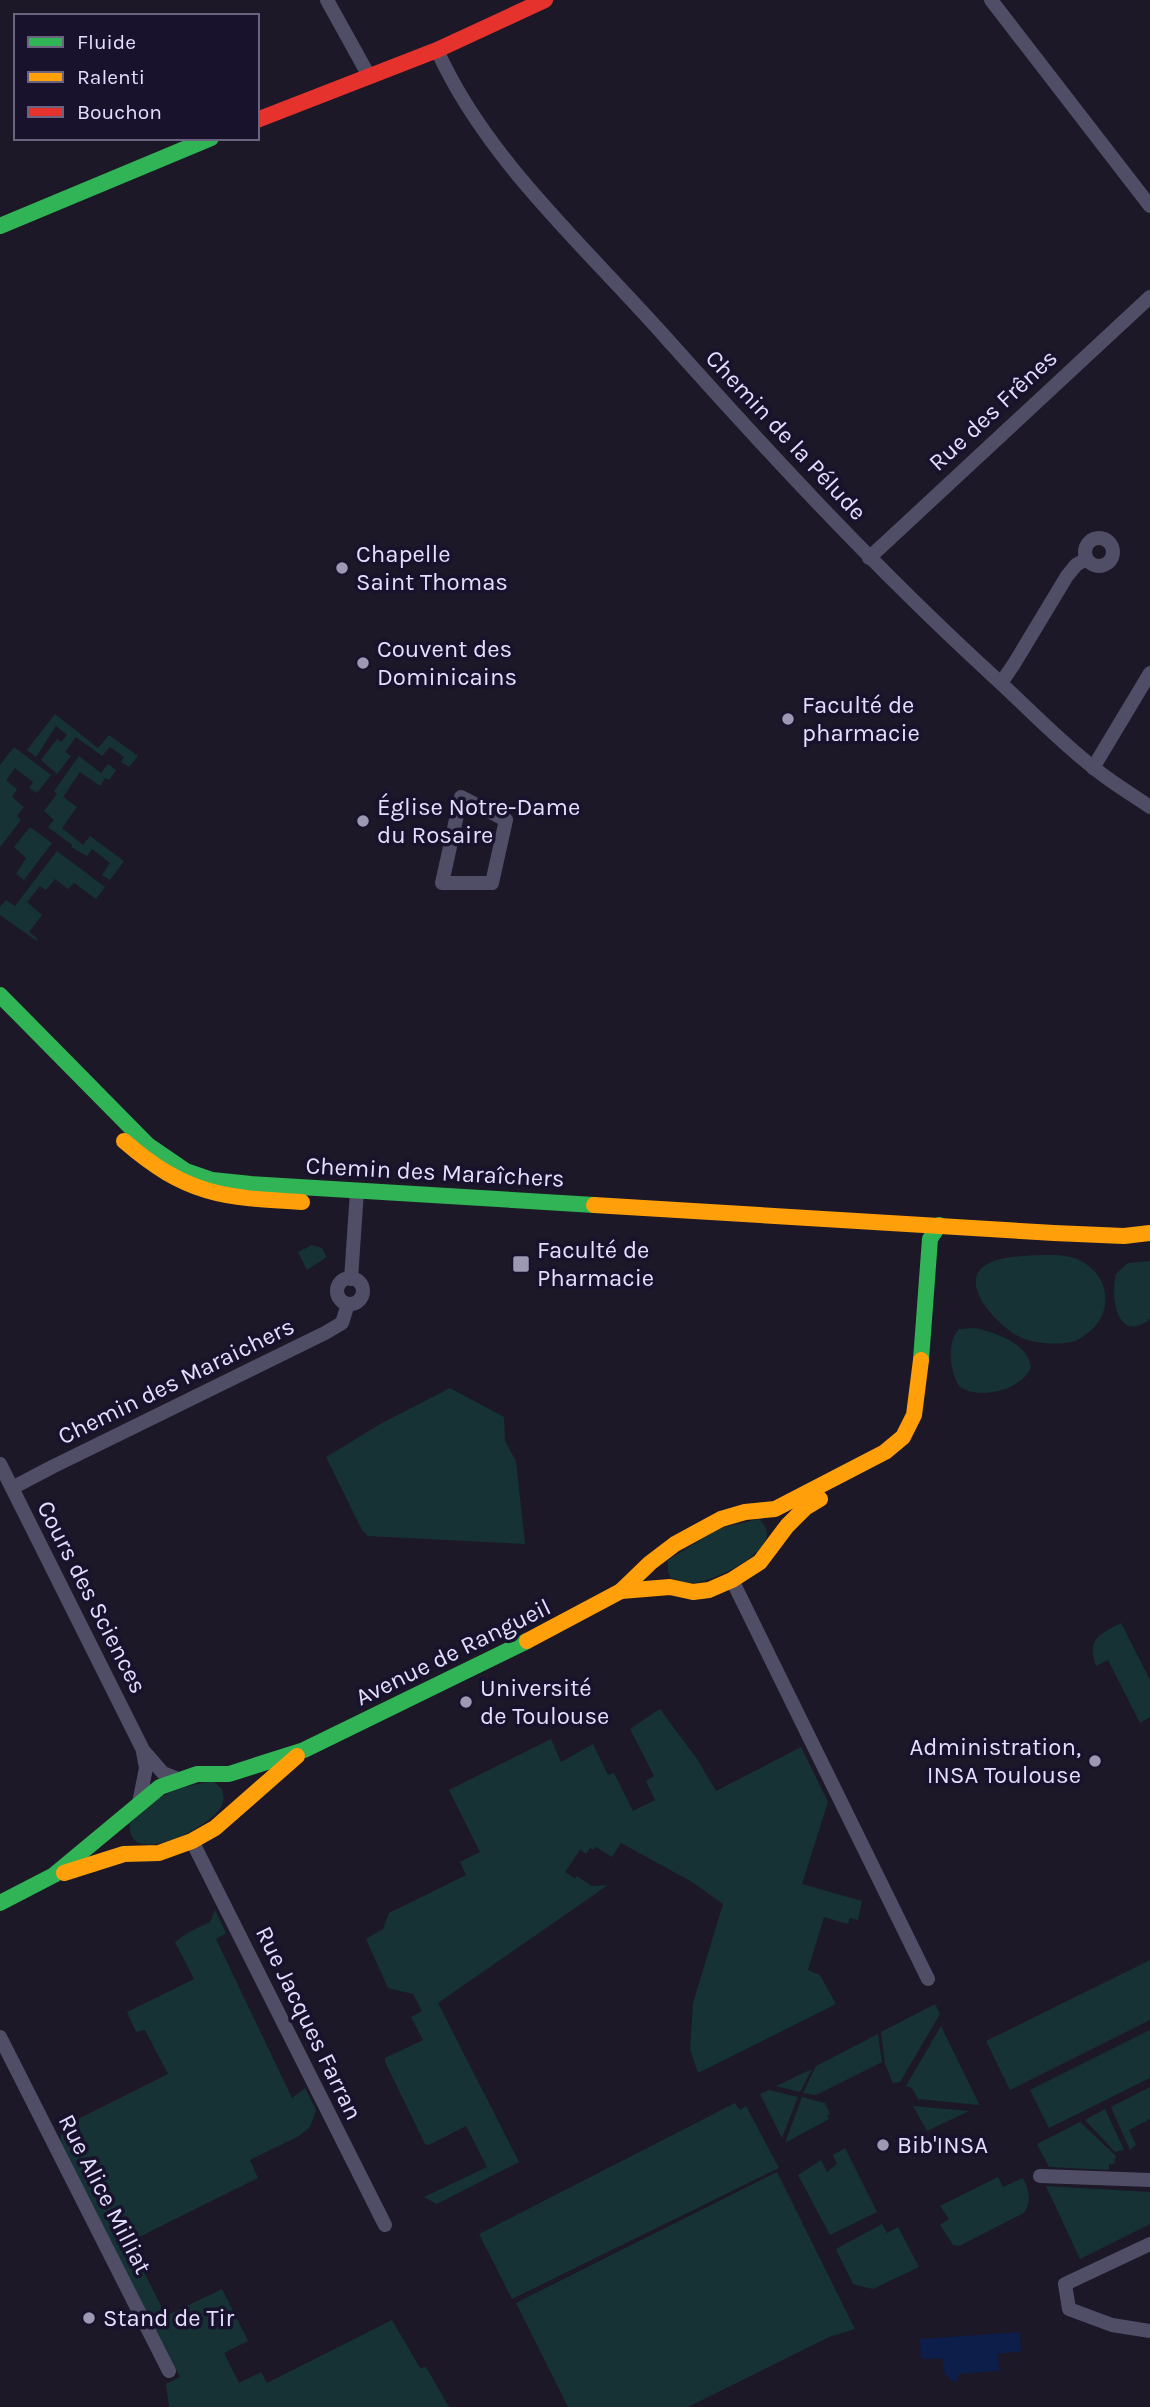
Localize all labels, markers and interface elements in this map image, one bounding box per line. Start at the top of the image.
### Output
legend [14,14,259,140]
text: Fluide [77,30,136,54]
text: Ralenti [77,65,145,89]
text: Bouchon [77,100,162,124]
street label: Rue des Frênes [923,343,1063,477]
street label: Chemin de la Pélude [700,344,872,526]
place label: Chapelle Saint Thomas [356,540,508,596]
marker: Chapelle Saint Thomas [334,560,350,576]
place label: Couvent des Dominicains [377,635,517,691]
marker: Couvent des Dominicains [355,655,371,671]
place label: Faculté de pharmacie [802,691,920,747]
marker: Faculté de pharmacie [780,711,796,727]
place label: Église Notre-Dame du Rosaire [377,792,580,849]
marker: Église Notre-Dame du Rosaire [355,813,371,829]
street label: Chemin des Maraîchers [305,1151,565,1193]
place label: Faculté de Pharmacie [537,1236,654,1292]
marker: Faculté de Pharmacie [511,1254,531,1274]
street label: Chemin des Maraichers [53,1312,299,1450]
street label: Cours des Sciences [31,1496,153,1698]
street label: Avenue de Rangueil [351,1593,555,1711]
place label: Université de Toulouse [480,1674,609,1730]
marker: Université de Toulouse [458,1694,474,1710]
place label: Administration, INSA Toulouse [909,1733,1081,1789]
marker: Administration, INSA Toulouse [1087,1753,1103,1769]
street label: Rue Jacques Farran [250,1922,368,2124]
street label: Rue Alice Milliat [53,2109,157,2279]
place label: Bib'INSA [897,2131,988,2159]
marker: Bib'INSA [875,2137,891,2153]
place label: Stand de Tir [103,2304,235,2332]
marker: Stand de Tir [81,2310,97,2326]

